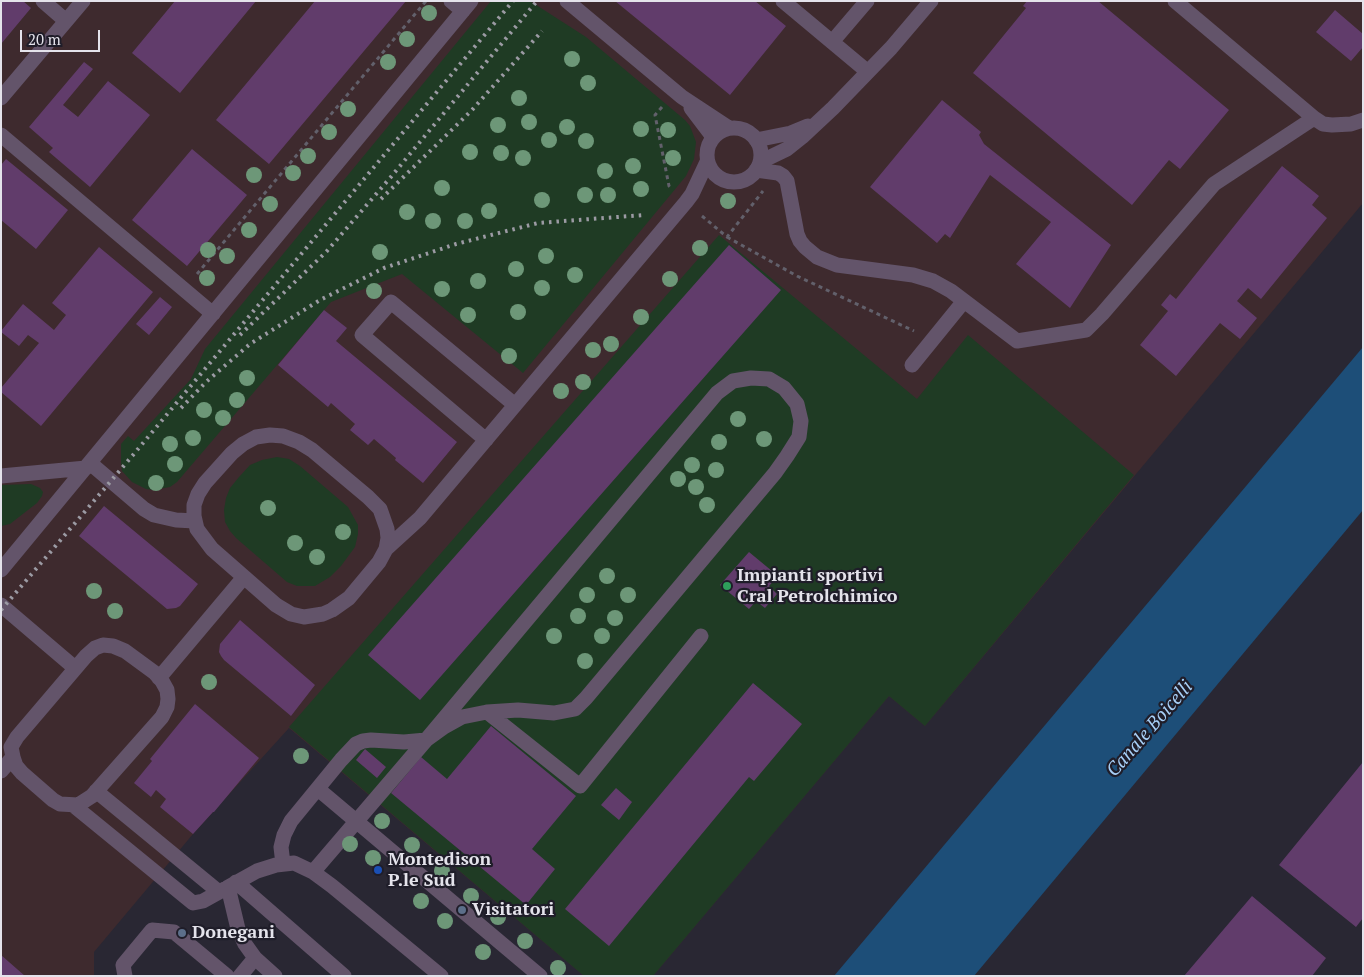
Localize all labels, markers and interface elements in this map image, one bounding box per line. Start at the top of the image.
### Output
scale bar [22,20,102,52]
text: 20 m [28,29,61,49]
place label: Impianti sportivi Cral Petrolchimico [737,565,898,608]
marker: Impianti sportivi Cral Petrolchimico [721,580,733,592]
water label: Canale Boicelli [1102,676,1198,782]
place label: Montedison P.le Sud [388,849,491,892]
marker: Montedison P.le Sud [372,864,384,876]
place label: Visitatori [472,899,554,921]
marker: Visitatori [456,904,468,916]
place label: Donegani [192,922,275,944]
marker: Donegani [176,927,188,939]

